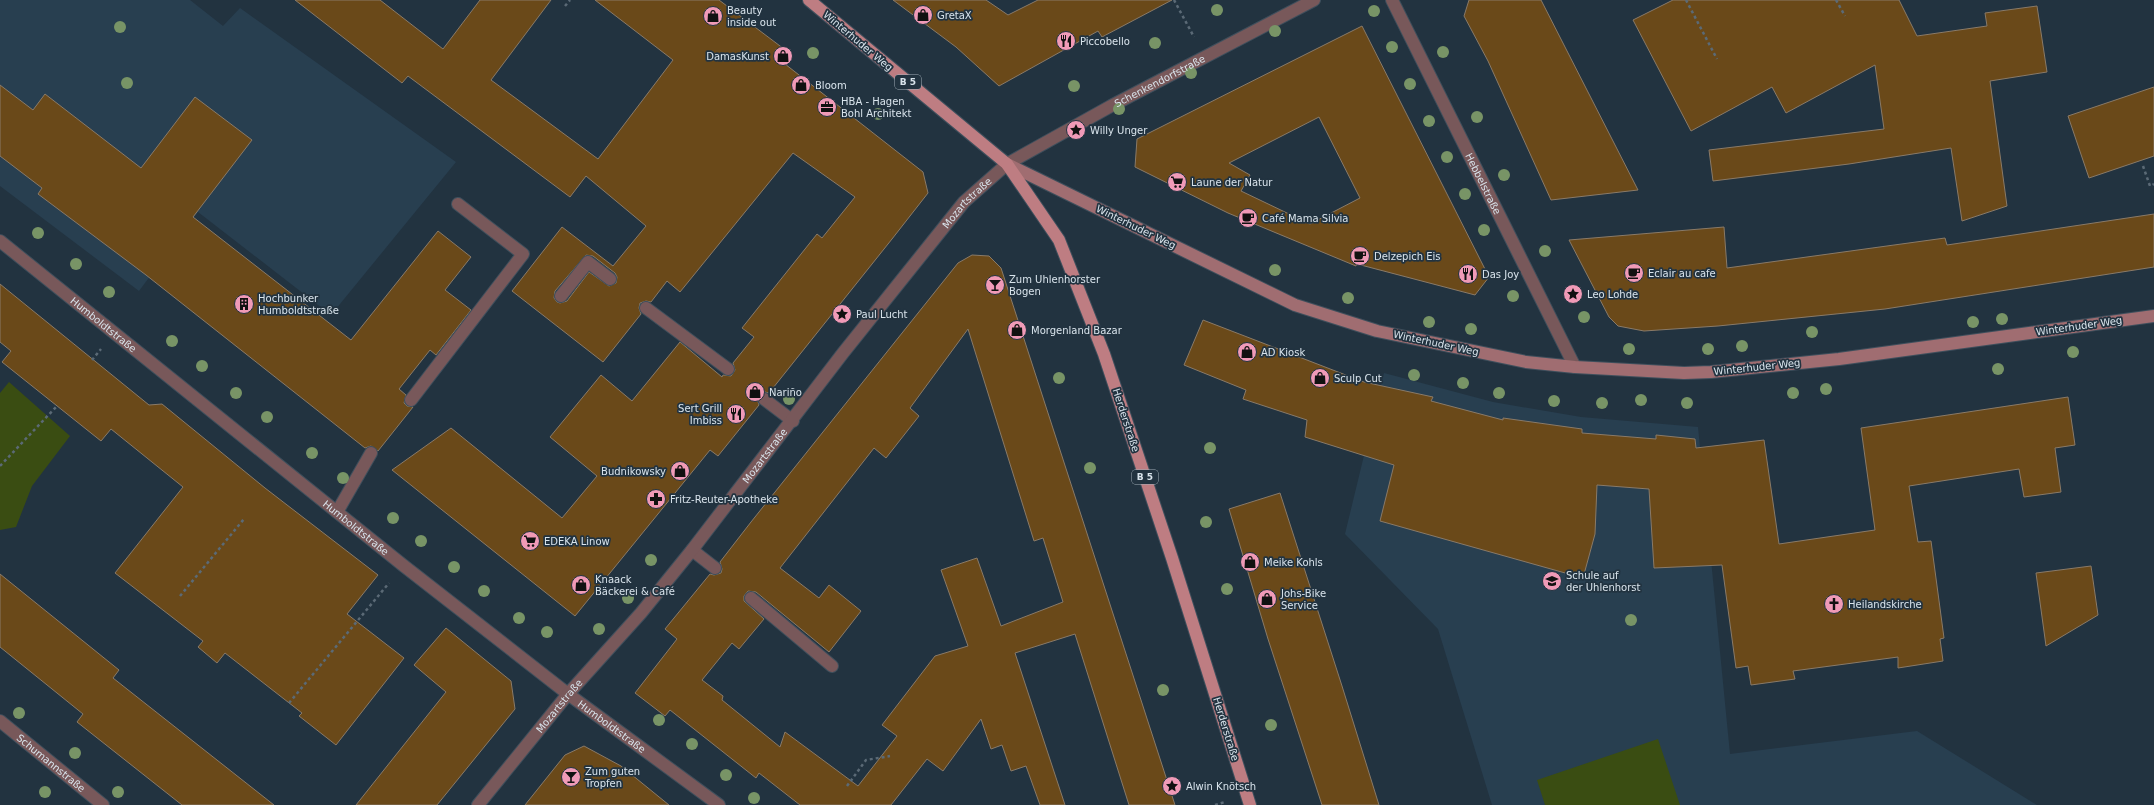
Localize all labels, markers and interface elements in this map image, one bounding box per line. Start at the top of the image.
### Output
shop icon: GretaX [912,4,934,26]
shop icon: Beauty inside out [702,5,724,27]
place label: Beauty inside out [727,5,776,28]
street label: Winterhuder Weg [821,9,895,73]
place label: GretaX [937,10,972,21]
restaurant icon: Piccobello [1055,30,1077,52]
place label: Piccobello [1080,36,1130,47]
shop icon: DamasKunst [772,45,794,67]
place label: DamasKunst [706,51,769,62]
street label: Schenkendorfstraße [1112,52,1207,109]
shop icon: Bloom [790,74,812,96]
road number: B 5 [895,75,921,89]
place label: Bloom [815,80,847,91]
office icon: HBA - Hagen Bohl Architekt [816,96,838,118]
place label: HBA - Hagen Bohl Architekt [841,96,911,119]
place icon: Willy Unger [1065,119,1087,141]
place label: Willy Unger [1090,125,1148,136]
street label: Hebbelstraße [1464,151,1503,216]
supermarket icon: Laune der Natur [1166,171,1188,193]
street label: Mozartstraße [940,175,993,230]
place label: Laune der Natur [1191,177,1273,188]
street label: Winterhuder Weg [1094,203,1178,251]
cafe icon: Café Mama Silvia [1237,207,1259,229]
place label: Café Mama Silvia [1262,213,1349,224]
cafe icon: Delzepich Eis [1349,245,1371,267]
place label: Delzepich Eis [1374,251,1440,262]
cafe icon: Eclair au cafe [1623,262,1645,284]
restaurant icon: Das Joy [1457,263,1479,285]
place label: Eclair au cafe [1648,268,1716,279]
place label: Das Joy [1482,269,1519,280]
bar icon: Zum Uhlenhorster Bogen [984,274,1006,296]
place label: Zum Uhlenhorster Bogen [1009,274,1101,297]
place icon: Leo Lohde [1562,283,1584,305]
place label: Leo Lohde [1587,289,1638,300]
building icon: Hochbunker Humboldtstraße [233,293,255,315]
place label: Hochbunker Humboldtstraße [258,293,339,316]
street label: Humboldtstraße [69,295,139,354]
place icon: Paul Lucht [831,303,853,325]
place label: Paul Lucht [856,309,908,320]
street label: Winterhuder Weg [2035,314,2123,338]
shop icon: Morgenland Bazar [1006,319,1028,341]
place label: Morgenland Bazar [1031,325,1123,336]
street label: Winterhuder Weg [1392,329,1480,357]
shop icon: AD Kiosk [1236,341,1258,363]
place label: AD Kiosk [1261,347,1305,358]
street label: Winterhuder Weg [1713,357,1801,377]
shop icon: Sculp Cut [1309,367,1331,389]
place label: Sculp Cut [1334,373,1382,384]
shop icon: Nariño [744,381,766,403]
place label: Nariño [769,387,802,398]
street label: Herderstraße [1111,387,1141,453]
place label: Sert Grill Imbiss [678,403,722,426]
restaurant icon: Sert Grill Imbiss [725,403,747,425]
street label: Mozartstraße [740,426,789,485]
shop icon: Budnikowsky [669,460,691,482]
place label: Budnikowsky [601,466,666,477]
road number: B 5 [1132,470,1158,484]
pharmacy icon: Fritz-Reuter-Apotheke [645,488,667,510]
place label: Fritz-Reuter-Apotheke [670,494,778,505]
street label: Humboldtstraße [321,498,391,557]
supermarket icon: EDEKA Linow [519,530,541,552]
place label: EDEKA Linow [544,536,610,547]
shop icon: Meike Kohls [1239,551,1261,573]
place label: Meike Kohls [1264,557,1323,568]
school or university icon: Schule auf der Uhlenhorst [1541,570,1563,592]
place label: Schule auf der Uhlenhorst [1566,570,1640,593]
shop icon: Knaack Bäckerei & Café [570,574,592,596]
place label: Knaack Bäckerei & Café [595,574,675,597]
shop icon: Johs-Bike Service [1256,588,1278,610]
place label: Johs-Bike Service [1280,588,1326,611]
church icon: Heilandskirche [1823,593,1845,615]
place label: Heilandskirche [1848,599,1922,610]
street label: Mozartstraße [534,677,584,735]
street label: Herderstraße [1211,696,1241,762]
street label: Humboldtstraße [576,698,648,755]
street label: Schumannstraße [15,732,88,794]
bar icon: Zum guten Tropfen [560,766,582,788]
place label: Zum guten Tropfen [584,766,640,789]
place icon: Alwin Knötsch [1161,775,1183,797]
place label: Alwin Knötsch [1186,781,1256,792]

